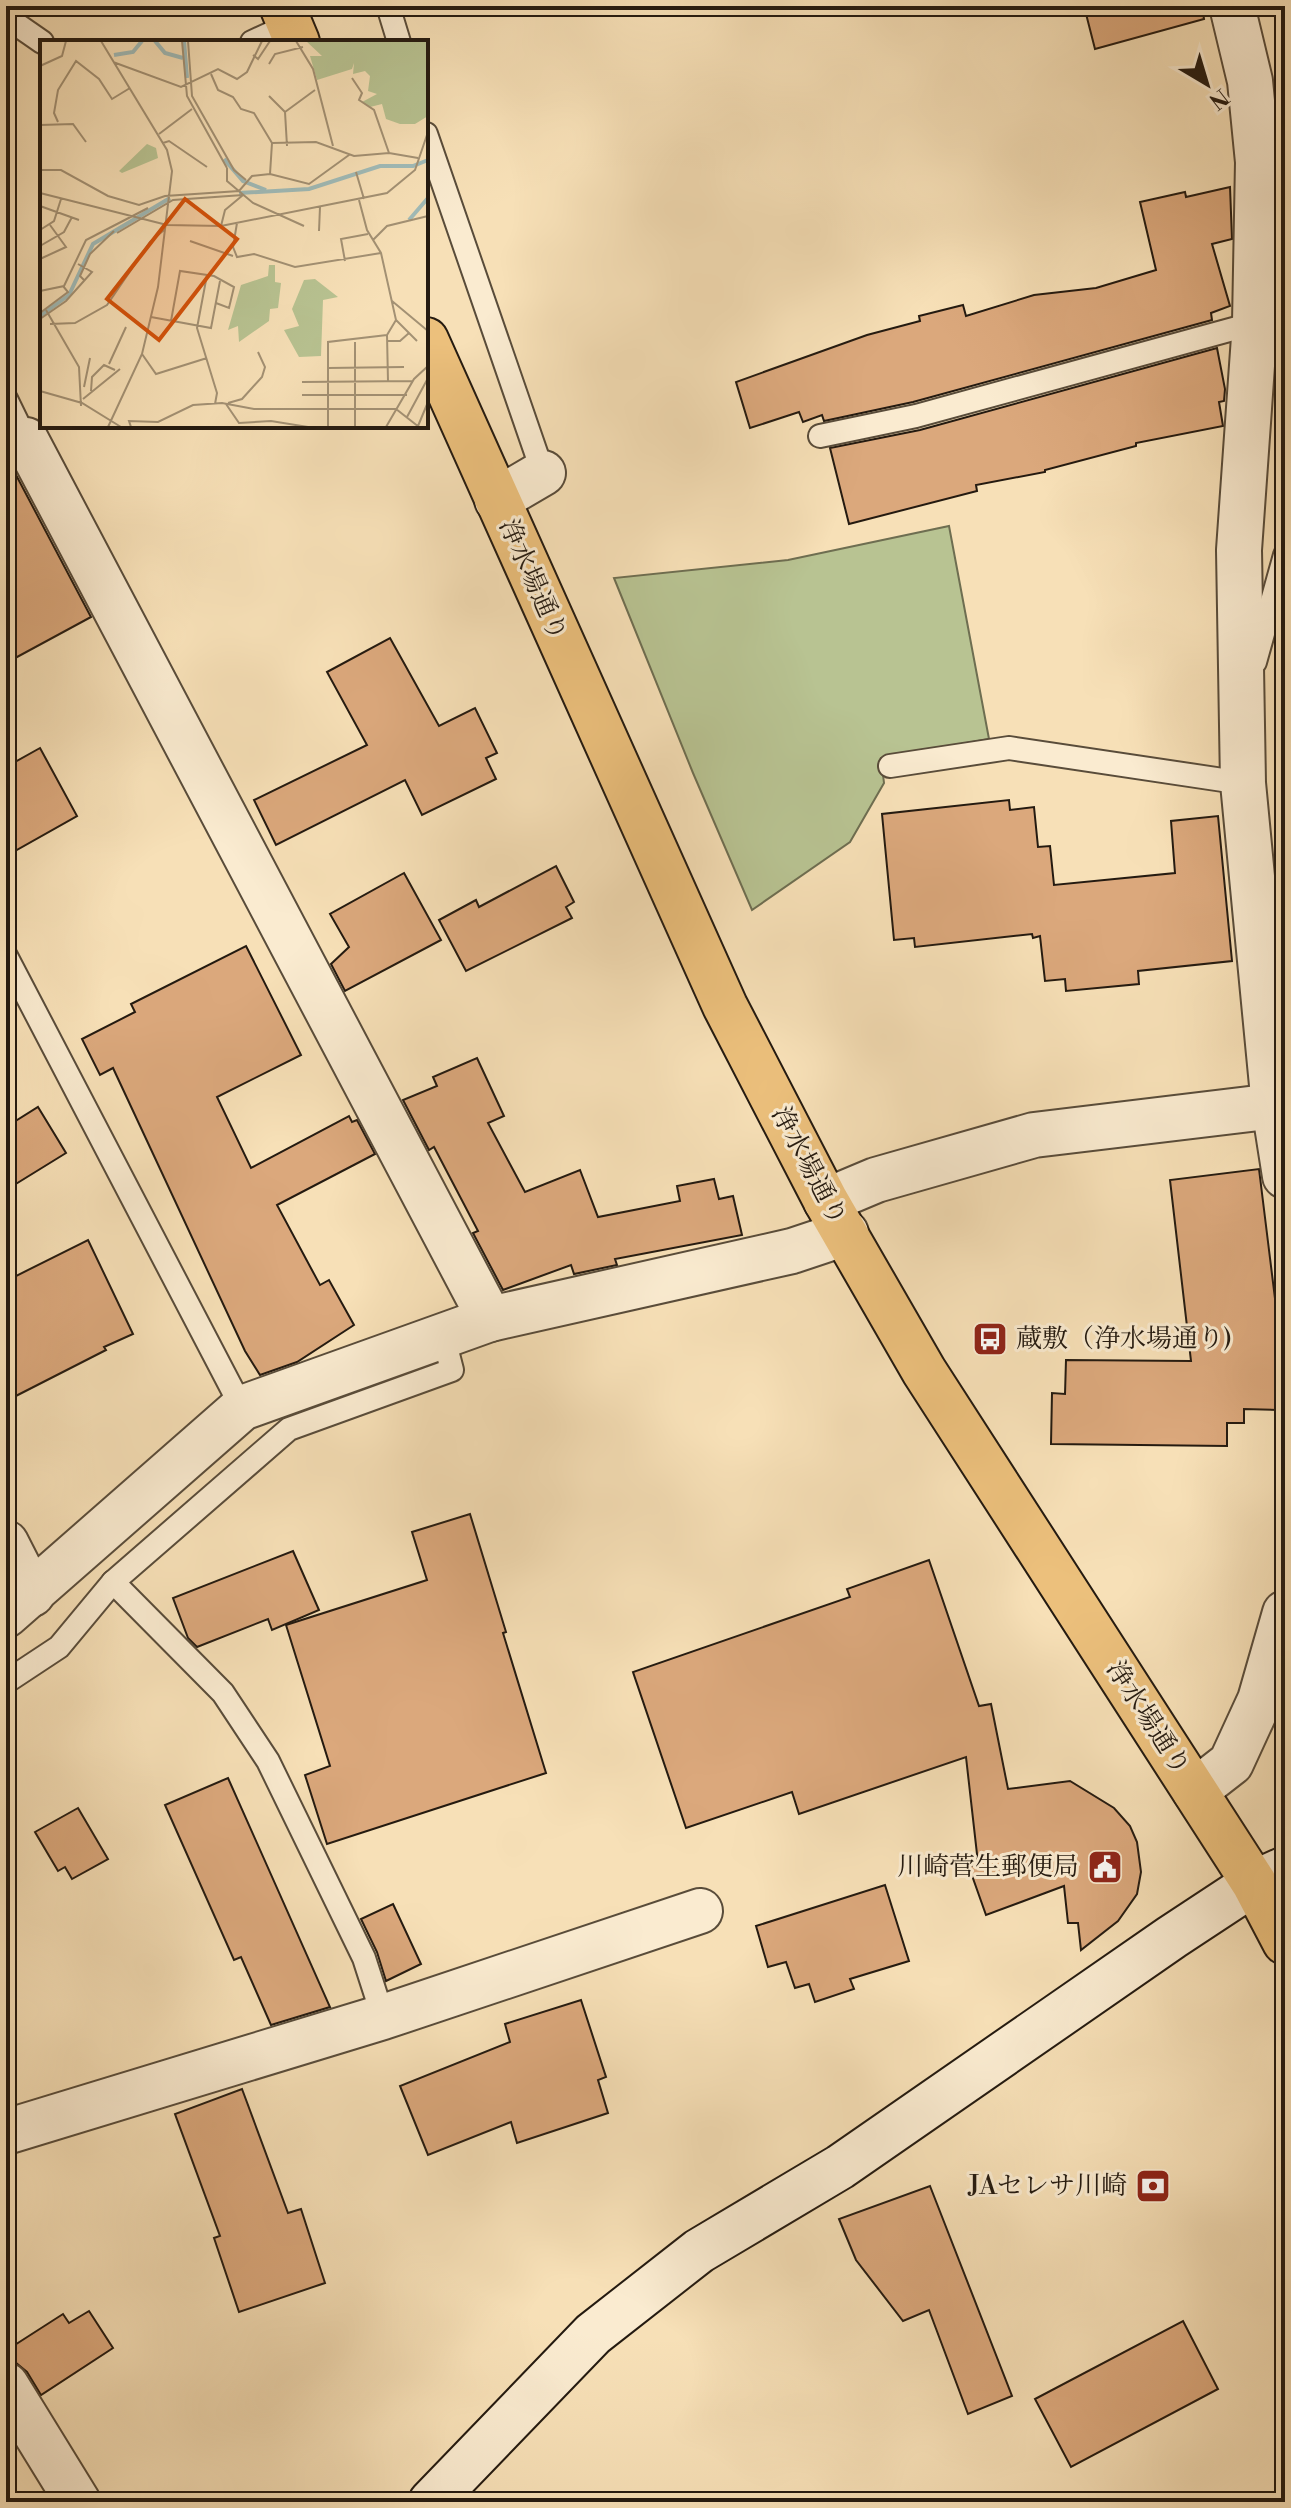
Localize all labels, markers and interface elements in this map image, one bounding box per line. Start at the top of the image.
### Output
inset map [40,40,428,428]
north arrow [1167,44,1247,124]
text: N [1203,83,1234,115]
street label: 浄水場通り [492,514,574,646]
street label: 浄水場通り [764,1101,854,1231]
bus stop icon: 蔵敷（浄水場通り) [971,1320,1009,1358]
place label: 蔵敷（浄水場通り) [1016,1323,1232,1355]
street label: 浄水場通り [1099,1655,1197,1781]
public building icon: 川崎菅生郵便局 [1086,1848,1124,1886]
place label: 川崎菅生郵便局 [897,1851,1079,1883]
bank icon: JAセレサ川崎 [1134,2167,1172,2205]
place label: JAセレサ川崎 [967,2170,1127,2202]

